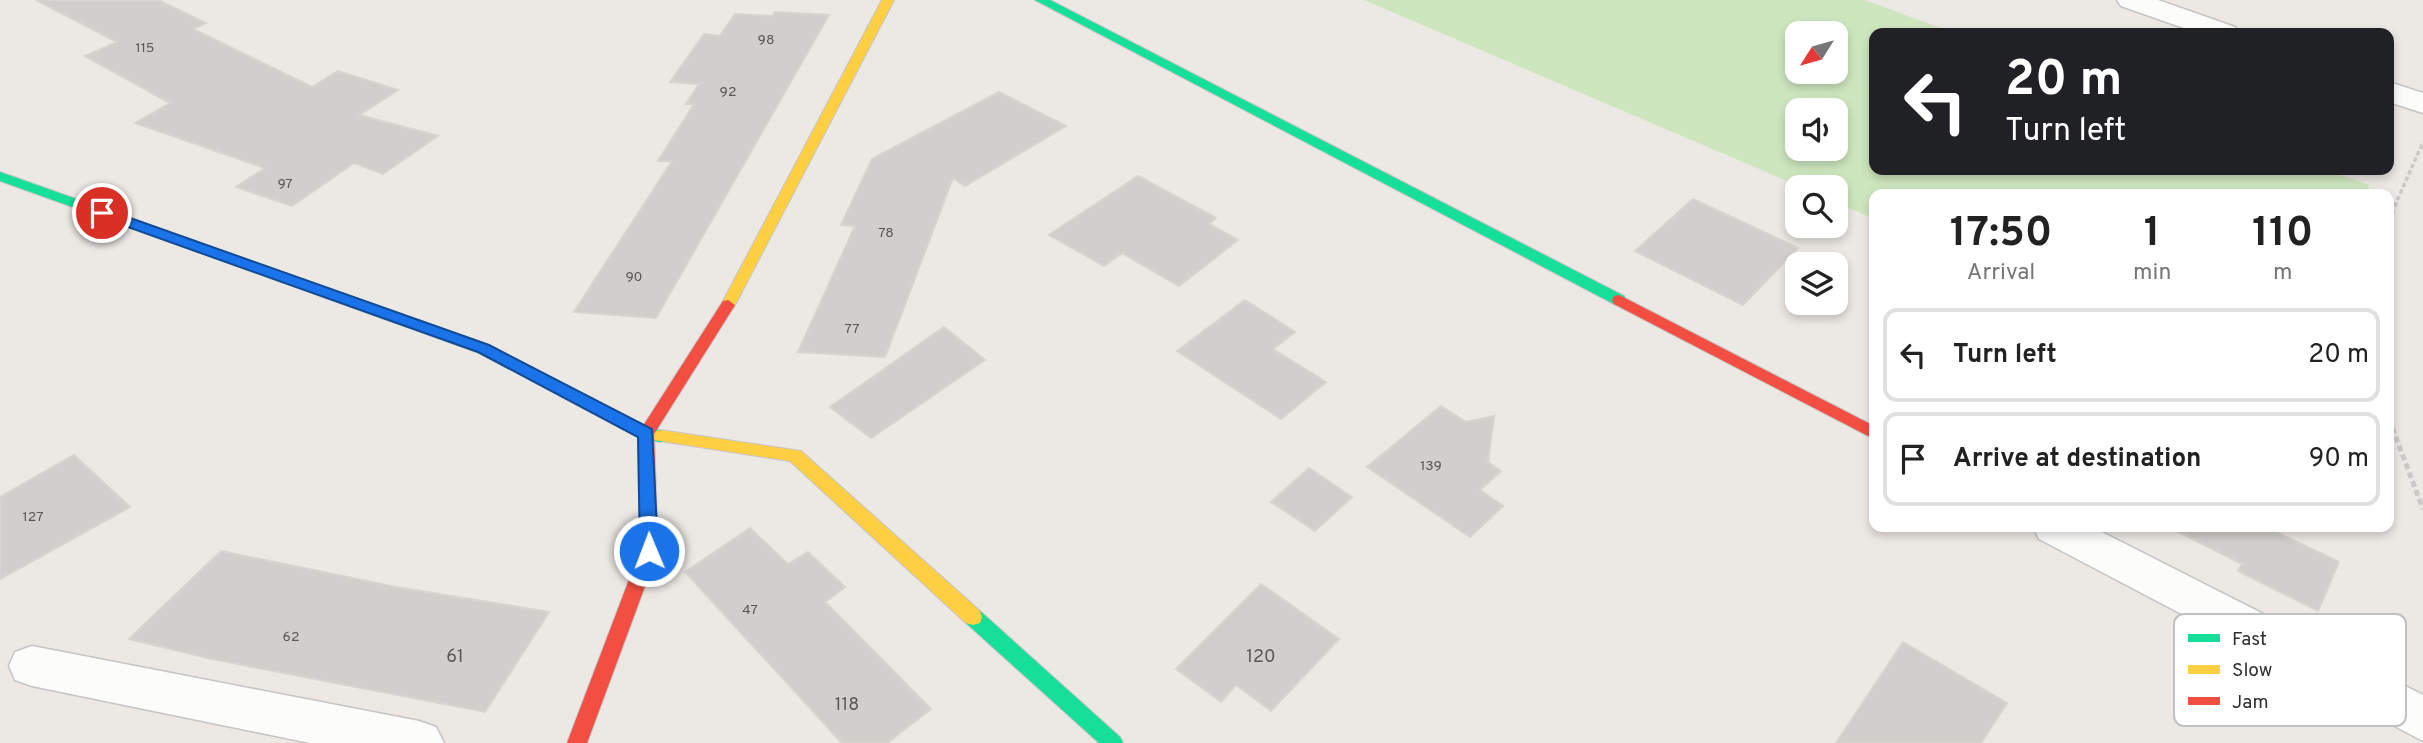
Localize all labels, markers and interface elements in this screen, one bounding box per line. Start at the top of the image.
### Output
north arrow [1785,21,1848,84]
map controls [1785,21,1848,315]
house number: 98 [758,32,774,49]
house number: 115 [135,40,155,57]
text: 20 m [2005,51,2122,113]
icon: left [1890,56,1981,147]
house number: 92 [720,84,736,101]
button: sound [1785,98,1848,161]
text: Turn left [2005,112,2126,152]
button: search [1785,175,1848,238]
house number: 97 [277,176,293,193]
pin [72,183,132,243]
icon: arrive [83,194,121,232]
text: 17:50 [1950,208,2052,261]
text: 1 [2144,208,2161,261]
text: 110 [2252,208,2313,261]
house number: 78 [878,225,894,242]
button: layers [1785,252,1848,315]
text: Arrival [1967,259,2035,288]
text: min [2133,259,2171,288]
text: m [2273,259,2292,288]
house number: 90 [625,269,643,286]
house number: 77 [844,321,860,338]
icon: left [1894,336,1932,374]
text: Turn left [1953,339,2057,372]
text: 20 m [2308,339,2369,372]
icon: arrive [1894,440,1932,478]
text: Arrive at destination [1953,443,2201,476]
text: 90 m [2309,443,2369,476]
house number: 139 [1420,458,1442,475]
house number: 127 [23,509,43,526]
position arrow [612,514,686,588]
house number: 47 [742,602,758,619]
legend [2174,614,2406,726]
text: Fast [2232,628,2267,652]
house number: 62 [283,629,299,646]
house number: 61 [446,646,464,669]
house number: 120 [1246,646,1276,669]
text: Slow [2232,659,2272,683]
text: Jam [2232,691,2269,715]
house number: 118 [835,694,859,717]

